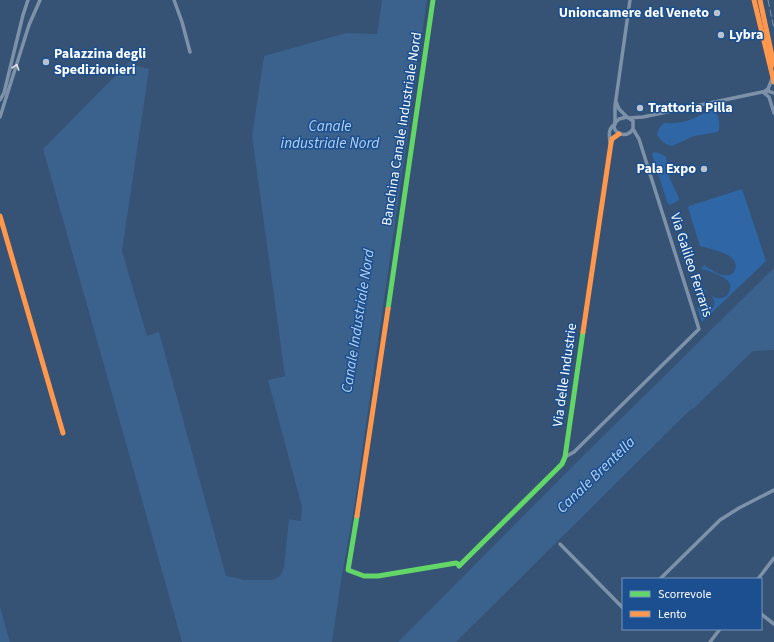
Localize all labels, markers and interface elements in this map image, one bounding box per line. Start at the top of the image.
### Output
place label: Unioncamere del Veneto [559,3,709,23]
marker: Unioncamere del Veneto [712,8,722,18]
place label: Lybra [729,25,763,45]
marker: Lybra [716,30,726,40]
street label: Banchina Canale Industriale Nord [377,31,427,227]
place label: Palazzina degli Spedizionieri [54,44,146,80]
marker: Palazzina degli Spedizionieri [41,57,51,67]
one-way arrow [11,63,20,70]
place label: Trattoria Pilla [648,98,733,118]
marker: Trattoria Pilla [635,103,645,113]
water label: Canale industriale Nord [281,116,380,154]
place label: Pala Expo [637,159,696,179]
marker: Pala Expo [699,164,709,174]
street label: Via Galileo Ferraris [665,210,717,320]
water label: Canale Industriale Nord [336,247,380,394]
street label: Via delle Industrie [548,322,582,428]
water label: Canale Brentella [552,432,640,518]
legend [622,578,762,630]
text: Scorrevole [658,586,711,603]
text: Lento [658,606,687,623]

